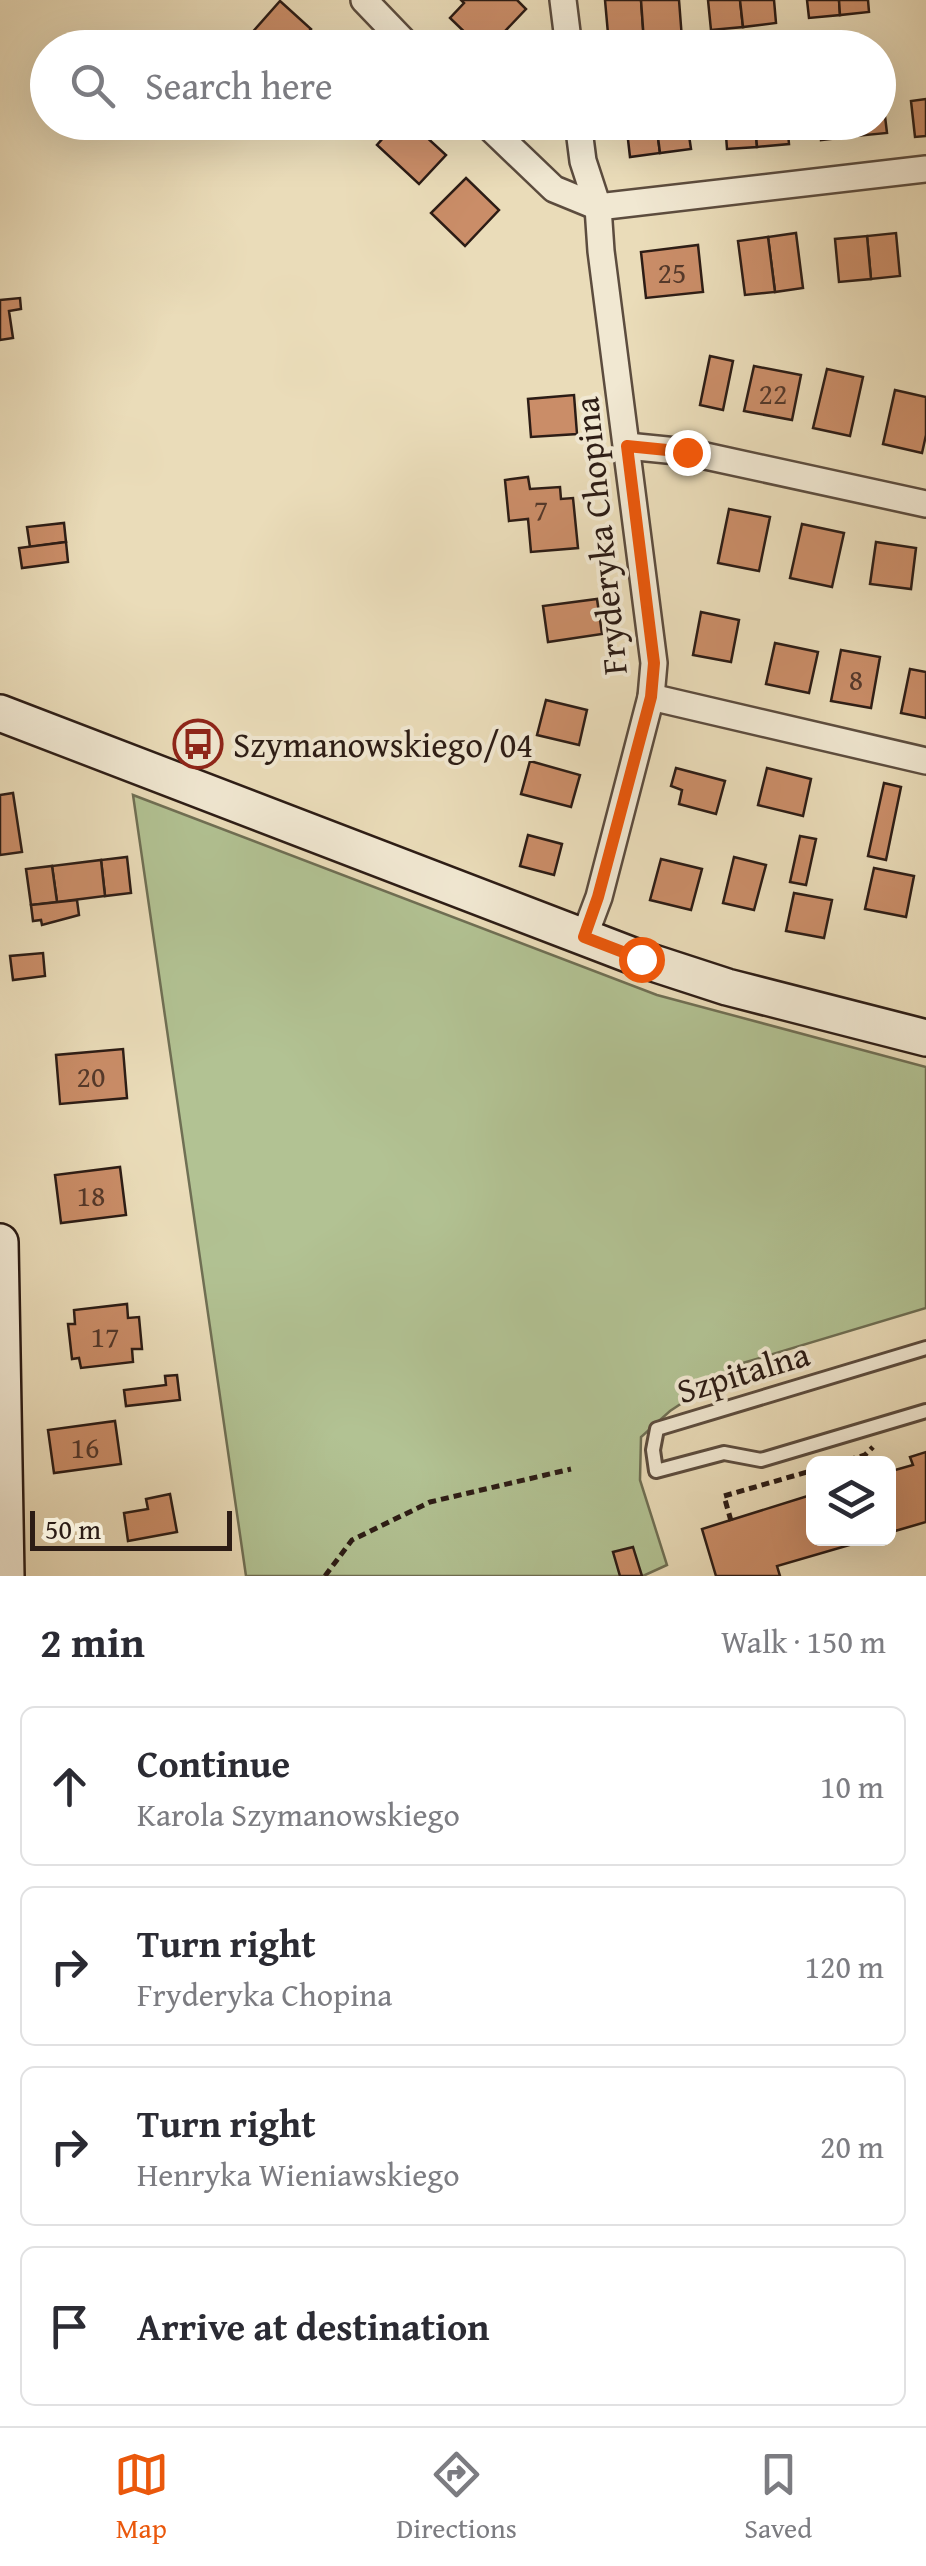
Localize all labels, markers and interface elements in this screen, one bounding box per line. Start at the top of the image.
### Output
search box [30,30,896,140]
text: Search here [145,57,333,113]
icon: search [65,58,120,113]
house number: 25 [658,250,686,294]
house number: 22 [759,371,787,415]
street label: Fryderyka Chopina [560,394,640,678]
route end [665,430,711,476]
house number: 7 [534,487,548,531]
house number: 8 [849,657,863,701]
bus stop icon: Szymanowskiego/04 [172,718,224,770]
place label: Szymanowskiego/04 [233,719,533,770]
route start [619,937,665,983]
house number: 20 [77,1054,105,1098]
house number: 18 [77,1173,105,1217]
house number: 17 [91,1314,119,1358]
street label: Szpitalna [670,1328,816,1416]
house number: 16 [71,1425,99,1469]
map controls [806,1456,896,1546]
button: layers [806,1456,896,1546]
scale bar [30,1506,232,1551]
text: 50 m [45,1508,101,1549]
text: 2 min [40,1611,145,1672]
text: Walk · 150 m [721,1618,886,1665]
text: Continue [137,1735,290,1791]
icon: ahead [42,1759,97,1814]
text: 10 m [820,1763,884,1810]
text: Karola Szymanowskiego [137,1791,460,1838]
text: Turn right [137,1915,316,1971]
icon: right [42,1939,97,1994]
text: 120 m [805,1943,884,1990]
text: Fryderyka Chopina [137,1971,392,2018]
text: Turn right [137,2095,316,2151]
icon: right [42,2119,97,2174]
text: 20 m [820,2123,884,2170]
text: Henryka Wieniawskiego [137,2151,459,2198]
text: Arrive at destination [137,2298,490,2354]
icon: arrive [42,2299,97,2354]
tab: Map [114,2447,169,2548]
tab: Directions [396,2447,517,2548]
tab: Saved [744,2447,812,2548]

